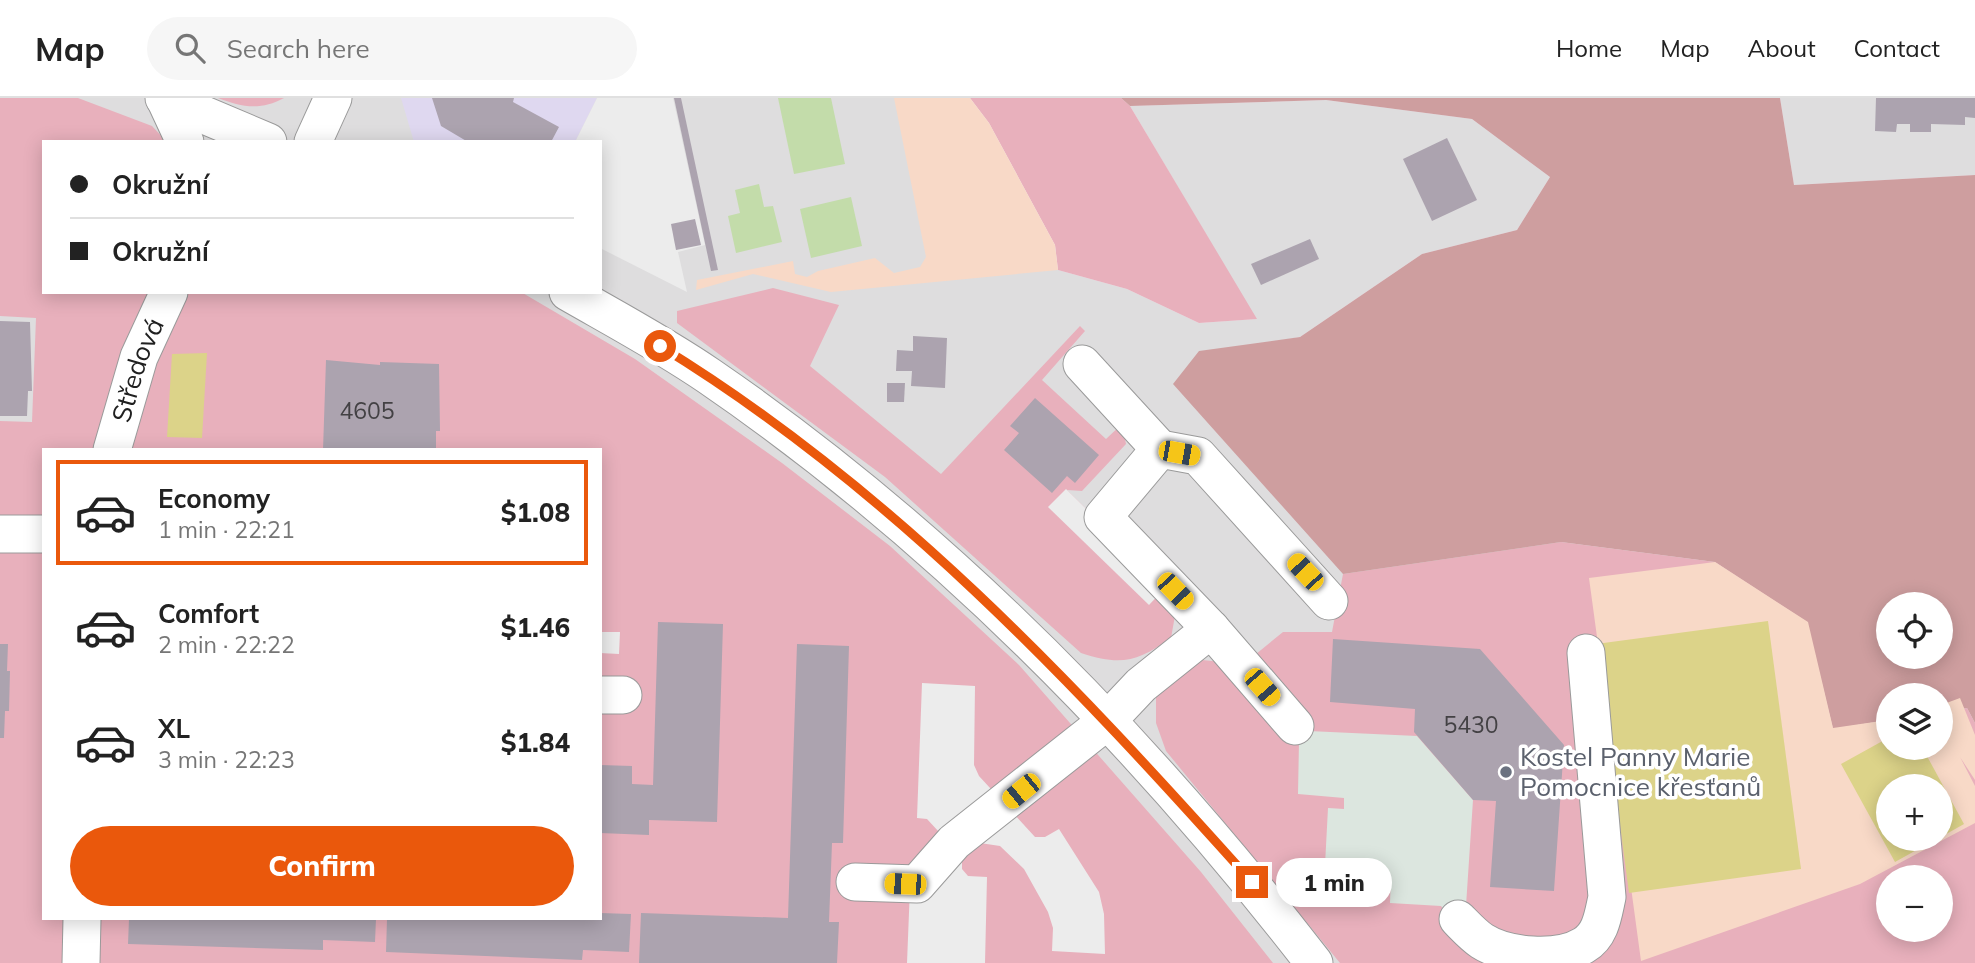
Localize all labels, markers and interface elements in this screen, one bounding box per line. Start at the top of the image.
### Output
search box [147,17,637,80]
text: Map [35,28,105,69]
icon: search [171,29,209,67]
text: Search here [227,32,370,65]
text: Home [1556,33,1622,63]
text: Map [1660,33,1710,63]
text: About [1748,33,1816,63]
text: Contact [1854,33,1940,63]
text: Okružní [112,168,209,201]
text: Okružní [112,235,209,268]
street label: Středová [104,312,171,426]
route start [644,330,676,362]
house number: 4605 [339,396,395,425]
car [1157,439,1202,467]
icon: car [74,481,137,544]
text: Economy [158,482,270,515]
text: $1.08 [501,496,570,529]
text: 1 min · 22:21 [158,515,295,544]
car [1283,549,1328,595]
car [1153,569,1198,613]
map controls [1876,592,1953,942]
button: locate [1876,592,1953,669]
icon: car [74,596,137,659]
text: Comfort [158,597,259,630]
text: $1.46 [501,611,570,644]
text: 2 min · 22:22 [158,630,295,659]
car [1241,664,1284,710]
button: layers [1876,683,1953,760]
house number: 5430 [1443,710,1499,739]
icon: car [74,711,137,774]
text: XL [158,712,190,745]
text: $1.84 [501,726,570,759]
place label: Kostel Panny Marie Pomocnice křesťanů [1520,740,1761,803]
text: 3 min · 22:23 [158,745,295,774]
marker: Kostel Panny Marie Pomocnice křesťanů [1498,764,1514,780]
car [999,770,1044,812]
button: + [1876,774,1953,851]
button: Confirm [70,826,574,906]
callout: 1 min [1276,858,1392,906]
button: − [1876,865,1953,942]
route end [1236,866,1268,898]
text: 1 min [1303,868,1365,897]
car [884,873,927,895]

